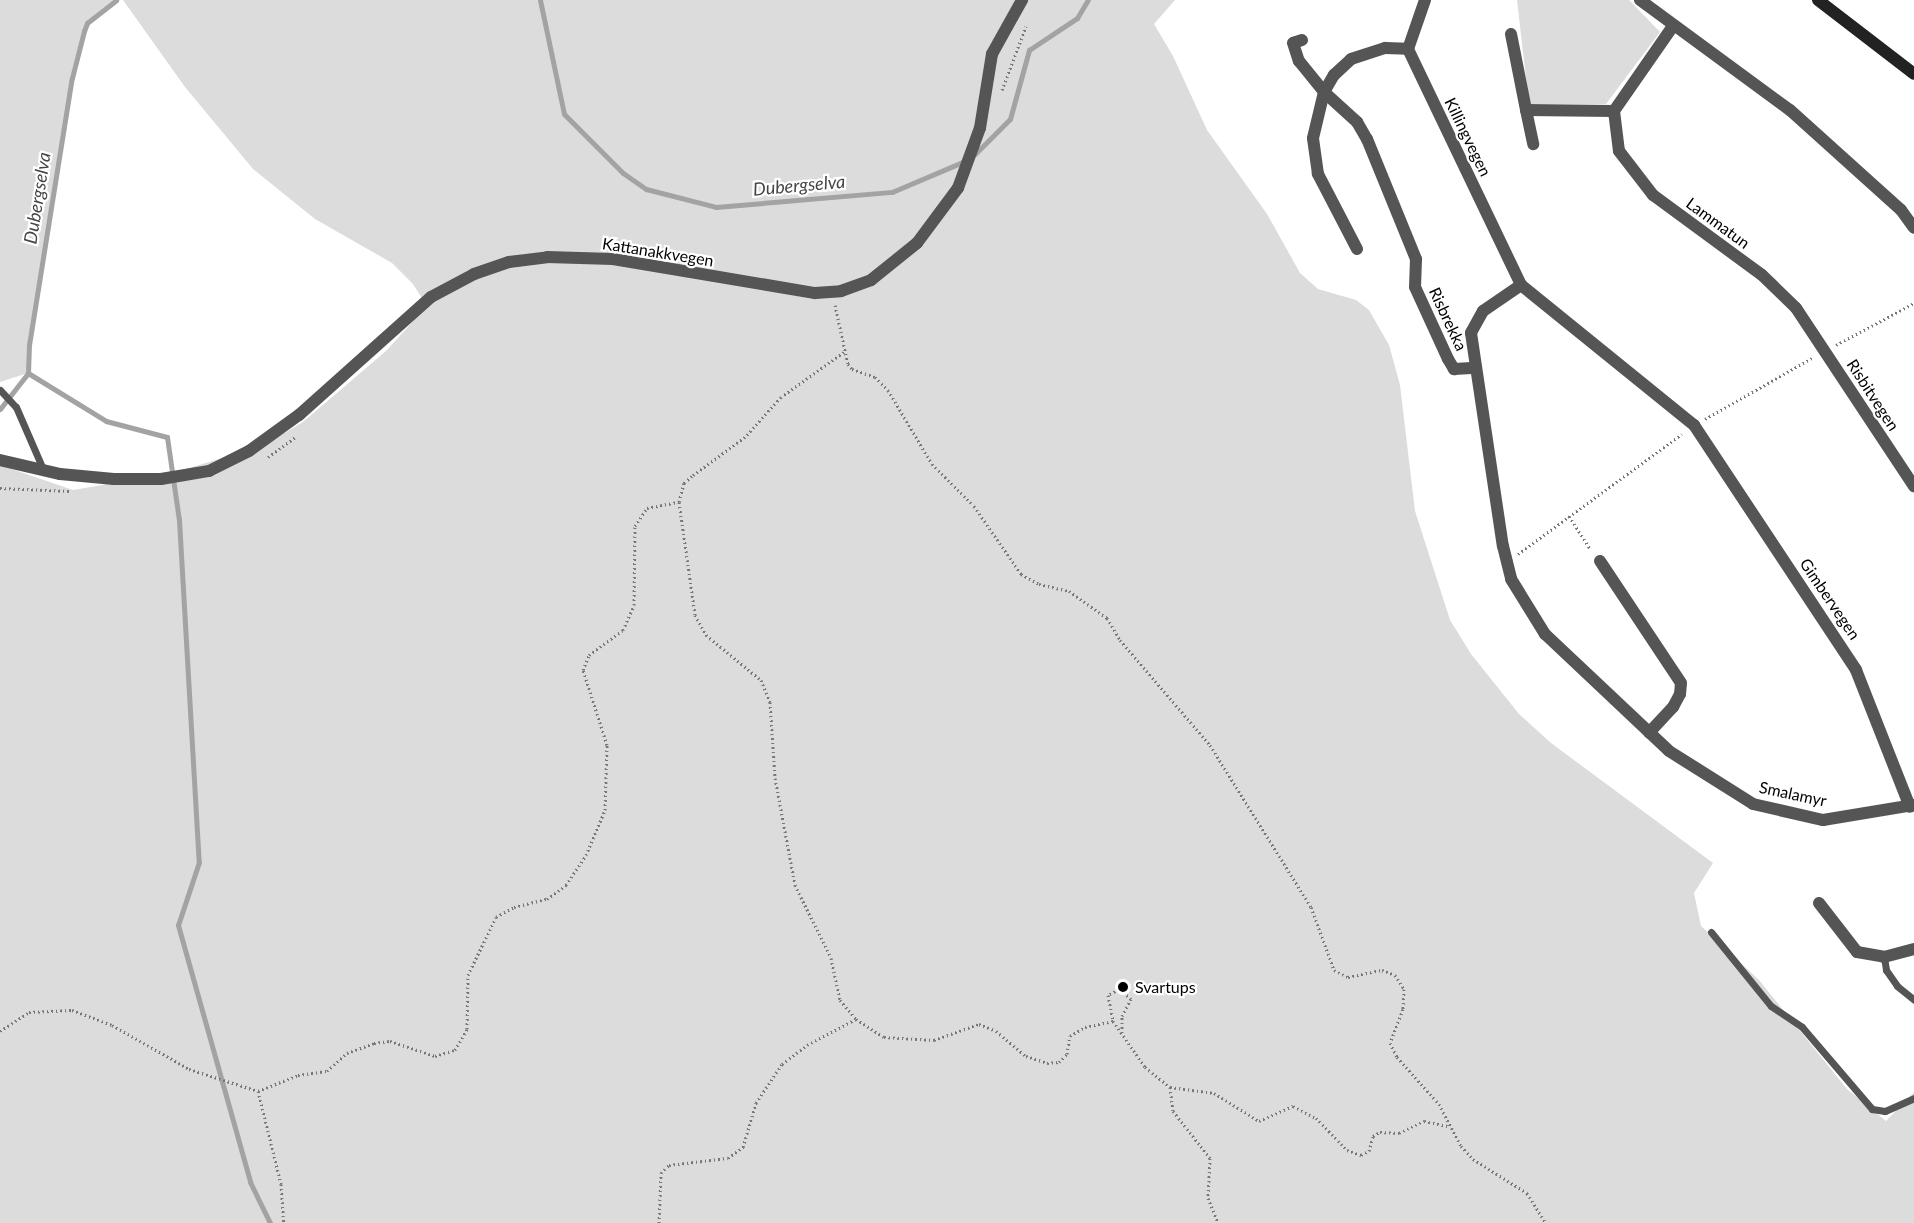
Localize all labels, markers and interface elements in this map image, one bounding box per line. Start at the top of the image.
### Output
street label: Killingvegen [1441,95,1495,179]
water label: Dubergselva [19,151,55,245]
water label: Dubergselva [752,170,846,200]
street label: Lammatun [1682,194,1754,252]
street label: Kattanakkvegen [601,234,715,270]
street label: Risbrekka [1425,284,1471,354]
street label: Risbitvegen [1843,356,1903,434]
street label: Gimbervegen [1796,555,1864,643]
street label: Smalamyr [1758,778,1828,810]
place label: Svartups [1135,977,1196,997]
marker: Svartups [1116,980,1130,994]

